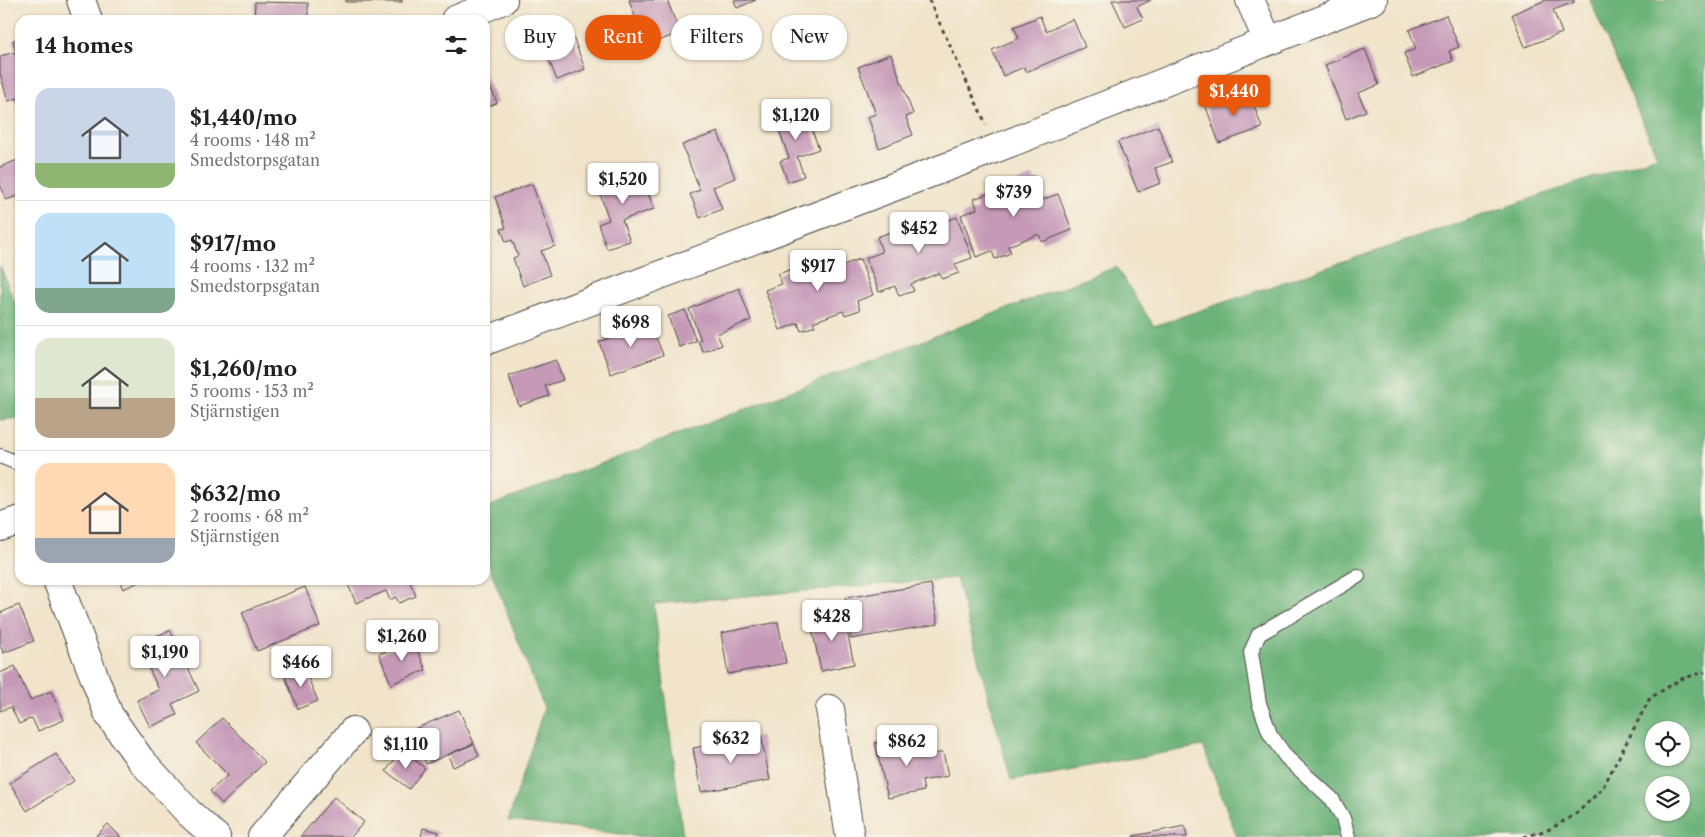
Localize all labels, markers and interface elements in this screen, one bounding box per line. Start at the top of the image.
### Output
chip: Buy [505,15,575,60]
chip: Rent [585,15,661,60]
chip: Filters [671,15,762,60]
chip: New [772,15,847,60]
icon: filters [442,31,470,59]
text: 14 homes [35,33,133,58]
pin: $1,440 [1193,74,1275,117]
text: $1,440 [1209,81,1259,101]
pin: $1,120 [755,98,837,141]
text: $1,440/mo [190,105,297,130]
text: $1,120 [772,105,820,125]
icon: home [75,108,135,168]
text: 4 rooms · 148 m² [190,130,316,150]
text: Smedstorpsgatan [190,150,320,170]
pin: $1,520 [582,162,664,205]
text: $1,520 [598,169,648,189]
pin: $739 [984,176,1044,218]
text: $739 [996,182,1032,202]
pin: $452 [889,212,949,254]
text: $452 [901,218,937,238]
text: $917/mo [190,231,276,256]
icon: home [75,233,135,293]
pin: $917 [788,250,848,292]
text: 4 rooms · 132 m² [190,256,315,276]
text: $917 [801,256,835,276]
text: Smedstorpsgatan [190,276,320,296]
pin: $698 [601,306,661,348]
text: $698 [612,312,650,332]
text: $1,260/mo [190,356,297,381]
icon: home [75,358,135,418]
text: 5 rooms · 153 m² [190,381,314,401]
text: Stjärnstigen [190,401,280,421]
text: $632/mo [190,481,281,506]
icon: home [75,483,135,543]
text: 2 rooms · 68 m² [190,506,309,526]
text: Stjärnstigen [190,526,280,546]
pin: $428 [802,600,862,642]
text: $428 [813,606,851,626]
pin: $1,260 [361,620,443,662]
text: $1,260 [377,626,427,646]
pin: $1,190 [124,636,206,678]
text: $1,190 [141,642,189,662]
pin: $466 [271,646,331,688]
text: $466 [282,652,320,672]
map controls [1645,721,1690,821]
button: locate [1645,721,1690,766]
pin: $632 [701,722,761,764]
pin: $862 [877,724,937,767]
pin: $1,110 [365,728,447,770]
text: $632 [713,728,750,748]
text: $862 [888,731,926,751]
text: $1,110 [384,734,428,754]
button: layers [1645,776,1690,821]

